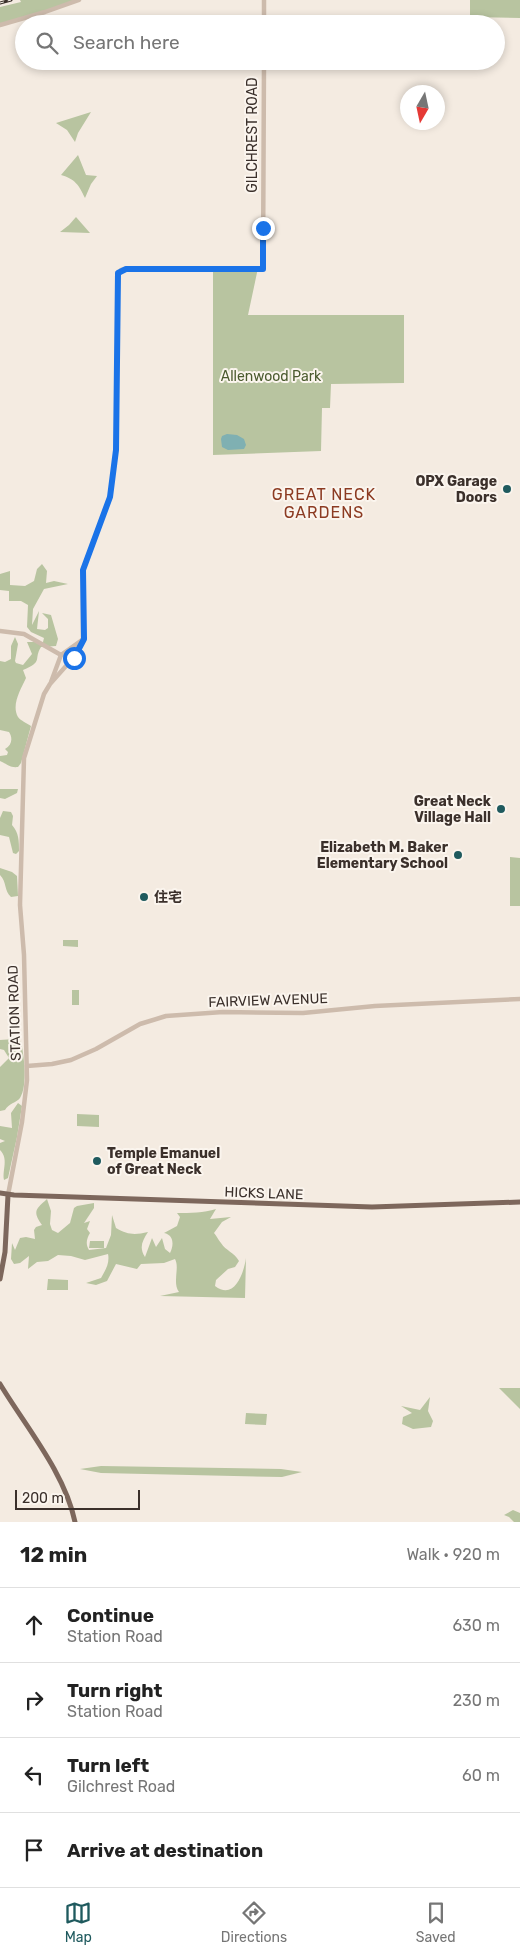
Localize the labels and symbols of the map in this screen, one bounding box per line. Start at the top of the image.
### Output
street label: GILCHREST ROAD [244,77,261,193]
north arrow [400,85,445,130]
route end [252,217,275,240]
park label: Allenwood Park [221,368,322,385]
place label: OPX Garage Doors [415,473,497,506]
marker: OPX Garage Doors [501,483,513,495]
district label: GREAT NECK GARDENS [272,485,376,522]
route start [63,647,86,670]
place label: Great Neck Village Hall [414,793,492,826]
marker: Great Neck Village Hall [495,803,507,815]
place label: Elizabeth M. Baker Elementary School [317,839,449,872]
marker: Elizabeth M. Baker Elementary School [452,849,464,861]
place label: 住宅 [154,889,182,906]
marker: 住宅 [138,891,150,903]
street label: STATION ROAD [4,965,25,1061]
street label: FAIRVIEW AVENUE [208,990,328,1011]
place label: Temple Emanuel of Great Neck [107,1145,220,1178]
marker: Temple Emanuel of Great Neck [91,1155,103,1167]
street label: HICKS LANE [224,1184,304,1203]
scale bar [15,1487,140,1510]

